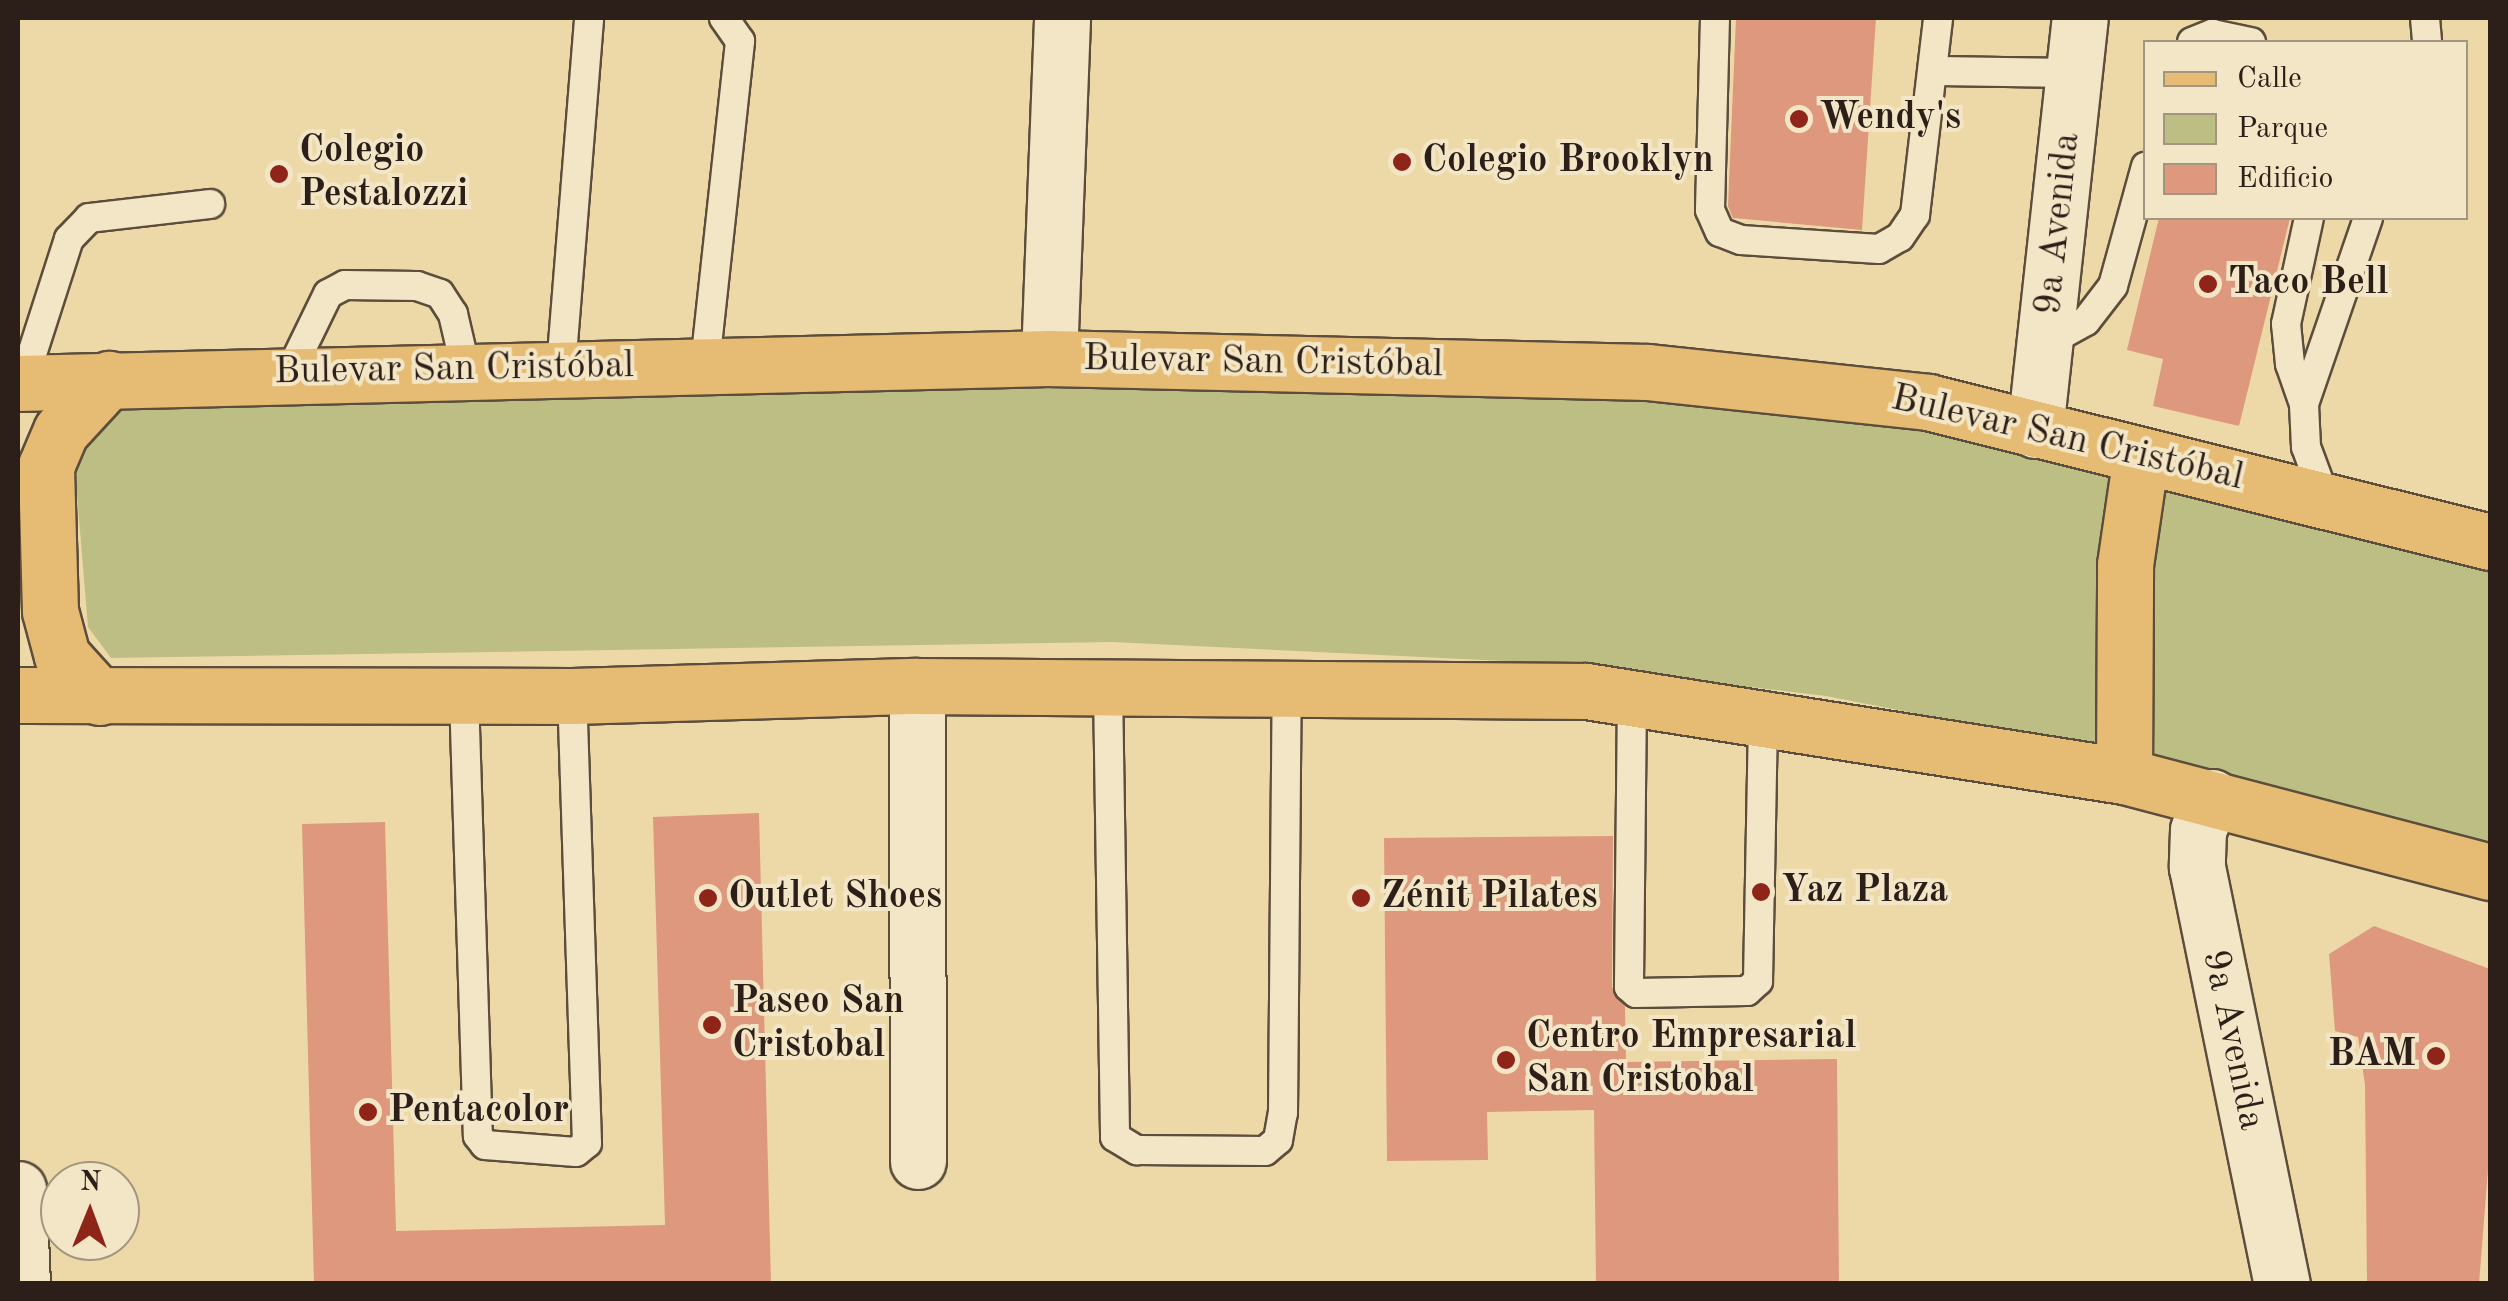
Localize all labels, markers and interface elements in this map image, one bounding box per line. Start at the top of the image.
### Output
legend [2143,40,2468,220]
text: Calle [2237,64,2302,94]
place label: Wendy's [1819,96,1961,142]
marker: Wendy's [1788,108,1810,130]
text: Parque [2237,114,2328,144]
place label: Colegio Pestalozzi [299,129,468,218]
street label: 9a Avenida [2027,131,2091,317]
place label: Colegio Brooklyn [1422,139,1714,185]
marker: Colegio Brooklyn [1391,151,1413,173]
marker: Colegio Pestalozzi [268,163,290,185]
text: Edificio [2237,164,2333,194]
place label: Taco Bell [2228,261,2388,307]
marker: Taco Bell [2197,273,2219,295]
street label: Bulevar San Cristóbal [1083,337,1443,389]
street label: Bulevar San Cristóbal [274,344,634,396]
street label: Bulevar San Cristóbal [1886,376,2248,502]
place label: Yaz Plaza [1781,869,1948,915]
place label: Outlet Shoes [728,875,942,921]
place label: Zénit Pilates [1381,875,1598,921]
marker: Yaz Plaza [1750,881,1772,903]
marker: Outlet Shoes [697,887,719,909]
marker: Zénit Pilates [1350,887,1372,909]
street label: 9a Avenida [2191,946,2273,1134]
place label: Paseo San Cristobal [732,980,904,1070]
marker: Paseo San Cristobal [701,1014,723,1036]
place label: Centro Empresarial San Cristobal [1526,1015,1856,1104]
place label: BAM [2328,1033,2416,1079]
marker: BAM [2425,1045,2447,1067]
marker: Centro Empresarial San Cristobal [1495,1049,1517,1071]
place label: Pentacolor [388,1089,569,1135]
marker: Pentacolor [357,1101,379,1123]
north arrow [40,1161,140,1261]
text: N [80,1169,101,1197]

